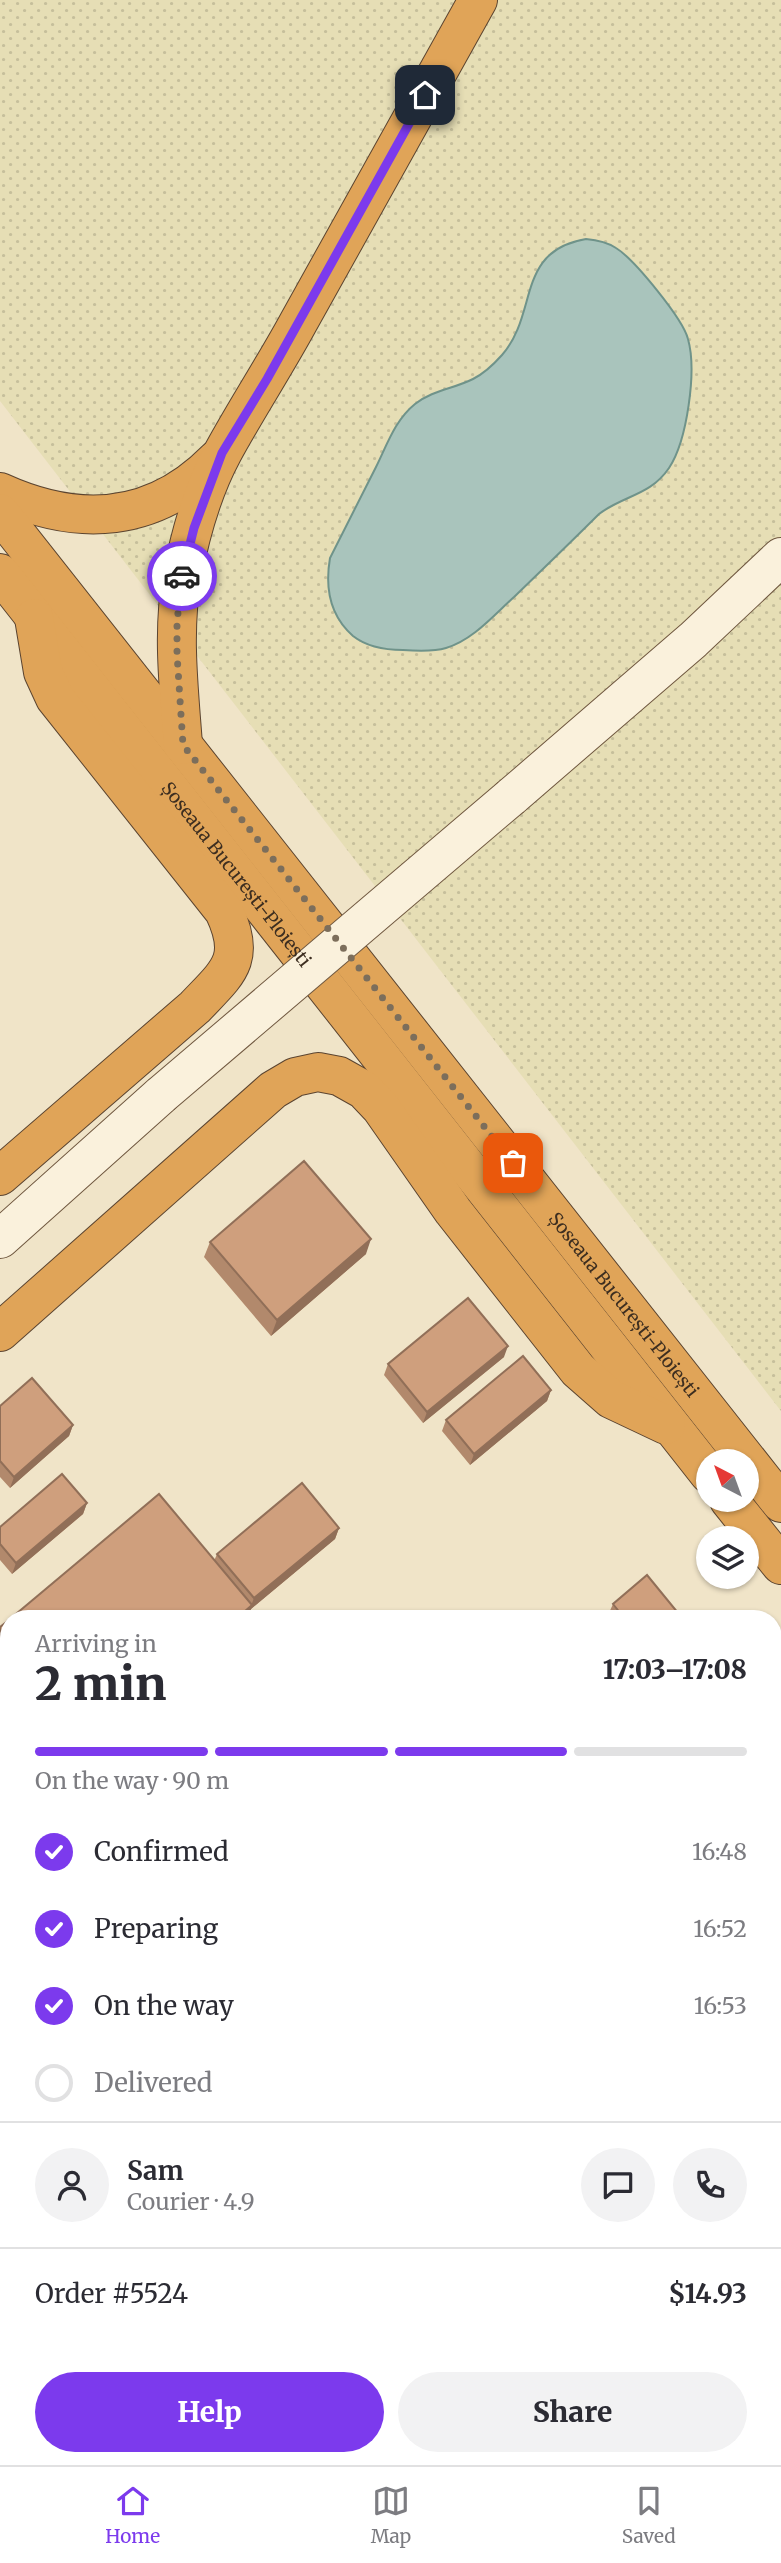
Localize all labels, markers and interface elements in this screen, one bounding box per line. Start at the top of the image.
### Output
pin [395,65,455,125]
icon: home [406,76,444,114]
courier [147,541,217,611]
icon: car [163,557,201,595]
street label: Șoseaua București-Ploiești [157,777,317,971]
pin [483,1133,543,1193]
icon: bag [494,1144,532,1182]
street label: Șoseaua București-Ploiești [544,1207,704,1402]
north arrow [696,1449,760,1512]
map controls [696,1449,759,1589]
button: layers [696,1526,759,1589]
text: Arriving in [35,1629,157,1658]
text: 17:03–17:08 [603,1653,747,1686]
text: 2 min [35,1655,167,1713]
text: On the way · 90 m [35,1766,229,1795]
icon: check [35,1833,73,1871]
text: Confirmed [94,1835,229,1868]
text: 16:48 [692,1837,747,1866]
icon: check [35,1910,73,1948]
text: Preparing [94,1912,218,1945]
text: 16:52 [693,1914,747,1943]
icon: check [35,1987,73,2025]
text: On the way [94,1989,234,2022]
text: 16:53 [694,1991,747,2020]
text: Delivered [94,2066,213,2099]
button: person [35,2148,109,2222]
button: chat [581,2148,655,2222]
button: phone [673,2148,747,2222]
text: Sam [127,2154,184,2187]
text: Courier · 4.9 [127,2187,255,2216]
text: Order #5524 [35,2277,188,2310]
text: $14.93 [668,2277,747,2310]
button: Help [35,2372,384,2452]
button: Share [398,2372,747,2452]
tab: Home [105,2482,160,2548]
tab: Map [371,2482,411,2548]
tab: Saved [622,2482,676,2548]

